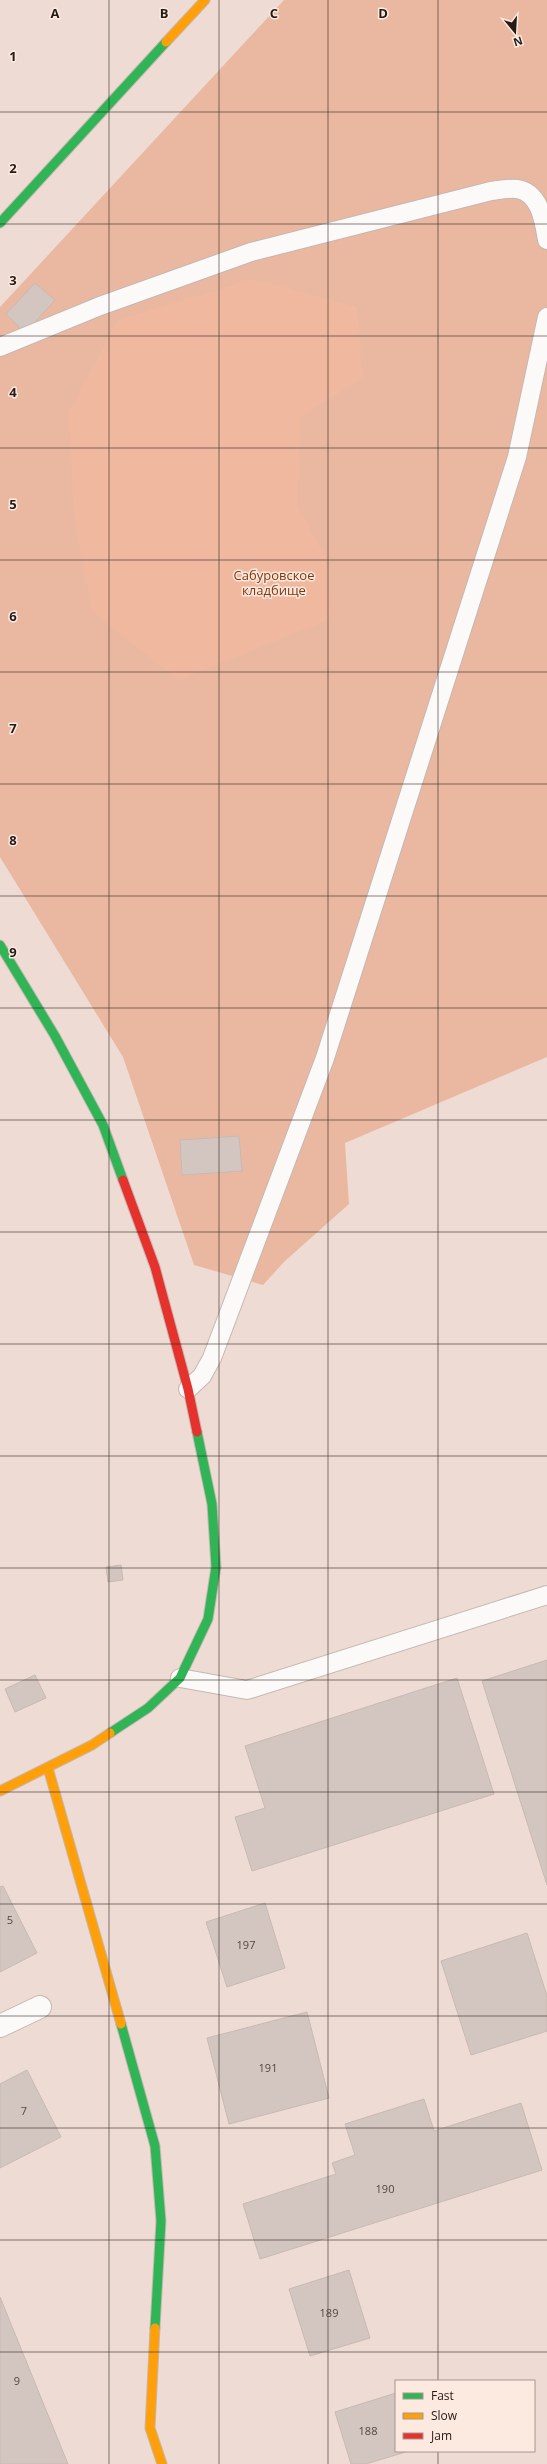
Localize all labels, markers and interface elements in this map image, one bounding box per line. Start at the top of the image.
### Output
text: A [51,4,60,22]
text: B [160,4,169,22]
text: C [270,4,278,22]
text: D [378,4,388,22]
north arrow [495,12,535,52]
text: N [512,33,525,51]
text: 1 [9,47,17,65]
text: 2 [9,159,17,177]
text: 3 [9,271,17,289]
text: 4 [9,383,17,401]
text: 5 [9,495,17,513]
park label: Сабуровское кладбище [234,566,314,599]
text: 6 [9,607,17,625]
text: 7 [9,719,17,737]
text: 8 [9,831,17,849]
text: 9 [9,943,17,961]
house number: 5 [7,1912,13,1927]
house number: 197 [237,1937,255,1952]
house number: 191 [259,2060,277,2075]
house number: 7 [21,2103,27,2118]
house number: 190 [376,2181,394,2196]
house number: 189 [320,2305,338,2320]
house number: 9 [14,2373,20,2388]
legend [395,2380,535,2452]
text: Fast [431,2387,454,2404]
text: Slow [431,2407,458,2424]
house number: 188 [359,2423,377,2438]
text: Jam [430,2427,452,2444]

